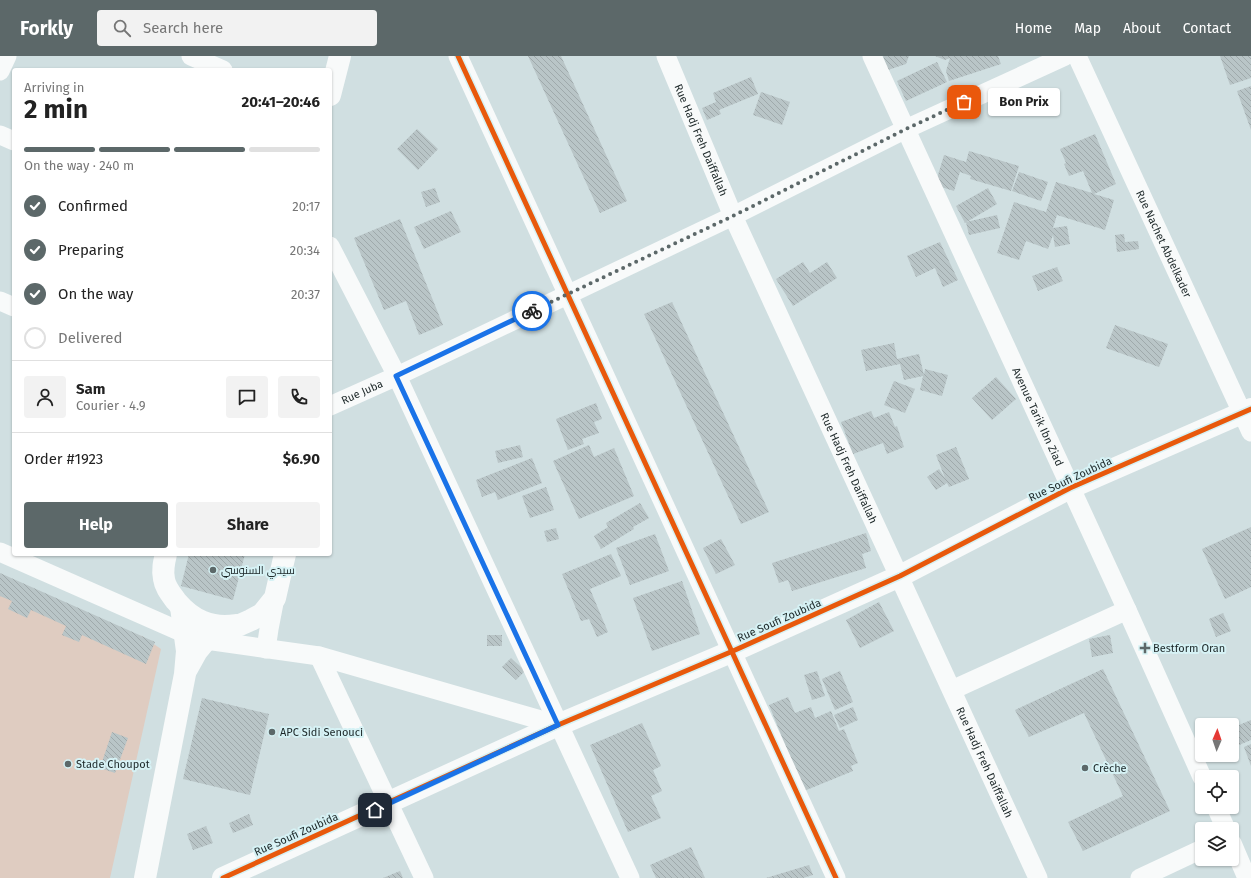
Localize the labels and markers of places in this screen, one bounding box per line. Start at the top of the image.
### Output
pin [947,85,981,119]
callout: Bon Prix [988,88,1060,116]
place label: سيدي السنوسي [221,564,295,579]
marker: سيدي السنوسي [208,565,218,575]
place label: Bestform Oran [1153,642,1225,655]
marker: Bestform Oran [1140,643,1150,653]
place label: APC Sidi Senouci [280,726,363,739]
marker: APC Sidi Senouci [267,727,277,737]
place label: Stade Choupot [76,758,150,771]
marker: Stade Choupot [63,759,73,769]
place label: Crèche [1093,762,1127,775]
marker: Crèche [1080,763,1090,773]
pin [358,793,392,827]

